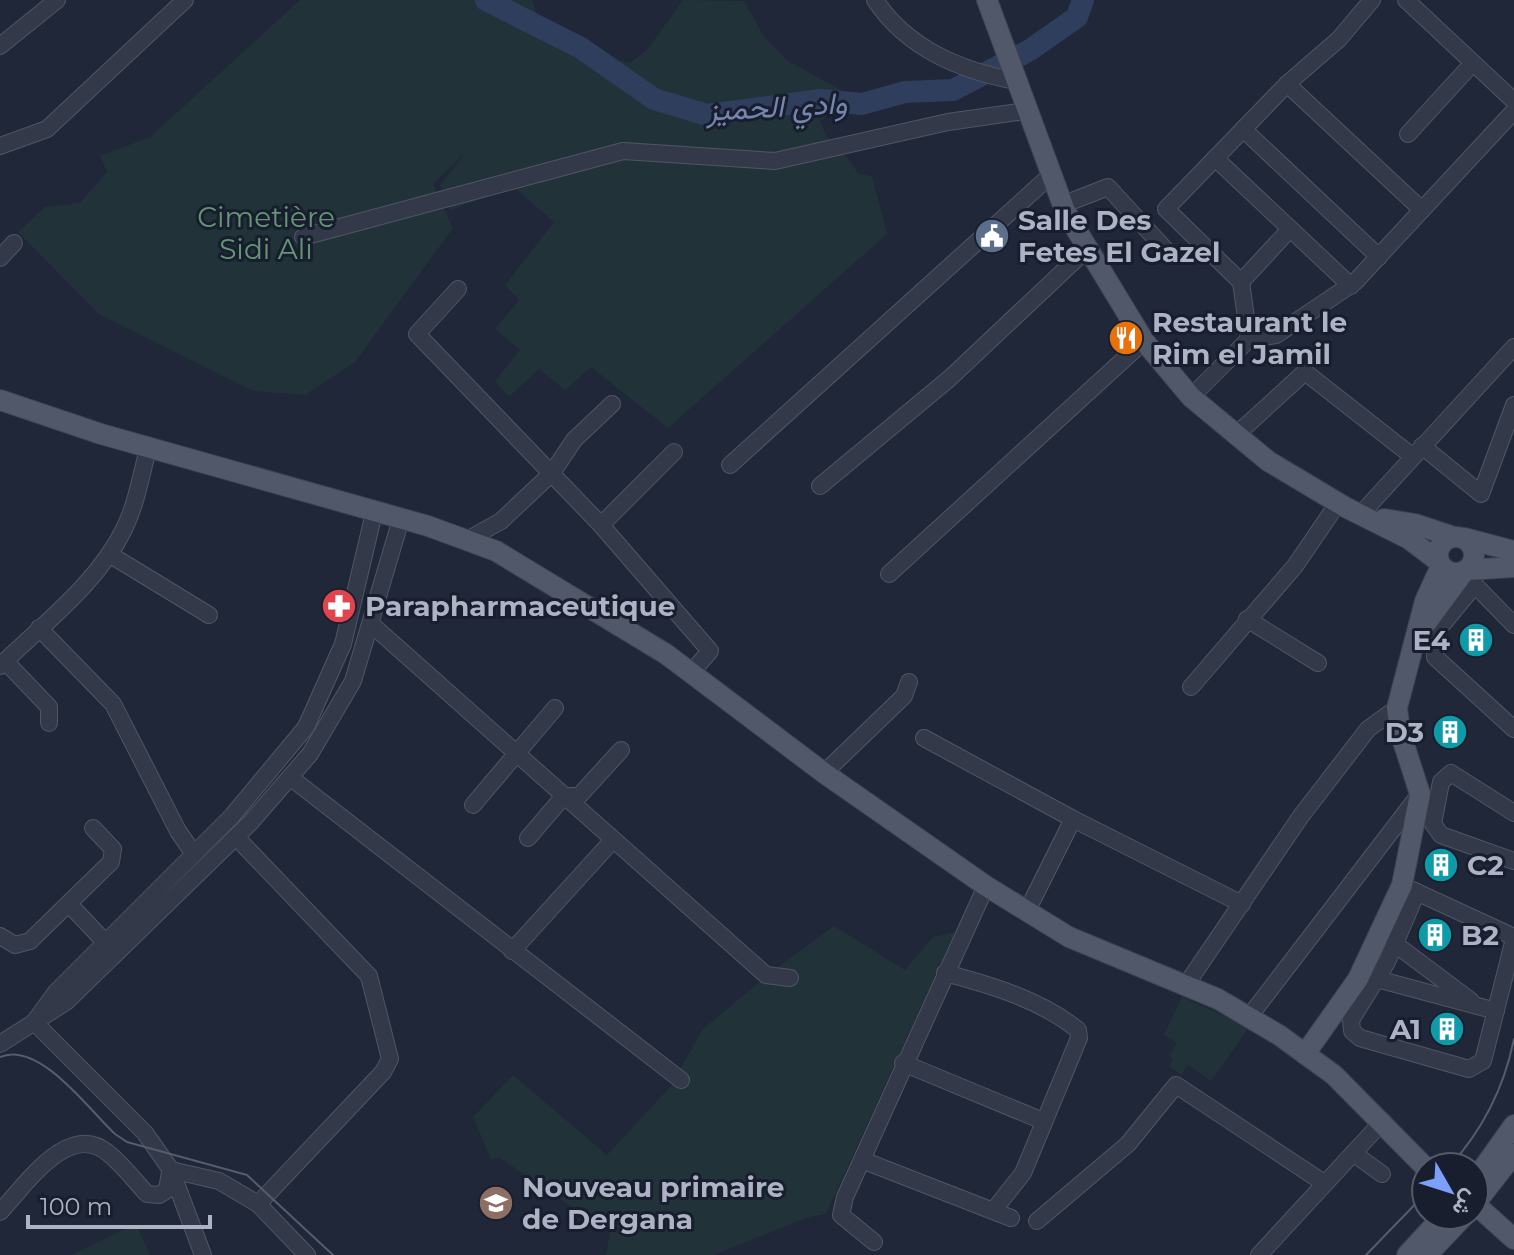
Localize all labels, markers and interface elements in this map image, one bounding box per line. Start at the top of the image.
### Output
water label: وادي الحميز [704,84,848,135]
park label: Cimetière Sidi Ali [197,200,335,266]
place label: Salle Des Fetes El Gazel [1018,203,1220,269]
public building icon: Salle Des Fetes El Gazel [973,217,1011,255]
place label: Restaurant le Rim el Jamil [1152,305,1347,371]
restaurant icon: Restaurant le Rim el Jamil [1107,319,1145,357]
pharmacy icon: Parapharmaceutique [320,587,358,625]
place label: Parapharmaceutique [365,589,675,623]
building icon: E4 [1457,621,1495,659]
place label: E4 [1412,623,1451,657]
building icon: D3 [1431,713,1469,751]
place label: D3 [1385,715,1424,749]
building icon: C2 [1422,846,1460,884]
place label: C2 [1467,848,1504,882]
building icon: B2 [1416,916,1454,954]
place label: B2 [1461,918,1499,952]
building icon: A1 [1428,1010,1466,1048]
place label: A1 [1389,1012,1421,1046]
north arrow [1410,1151,1490,1231]
place label: Nouveau primaire de Dergana [522,1170,785,1236]
scale bar [28,1179,210,1229]
school or university icon: Nouveau primaire de Dergana [477,1184,515,1222]
text: ش [1446,1185,1484,1222]
text: 100 m [40,1192,112,1221]

